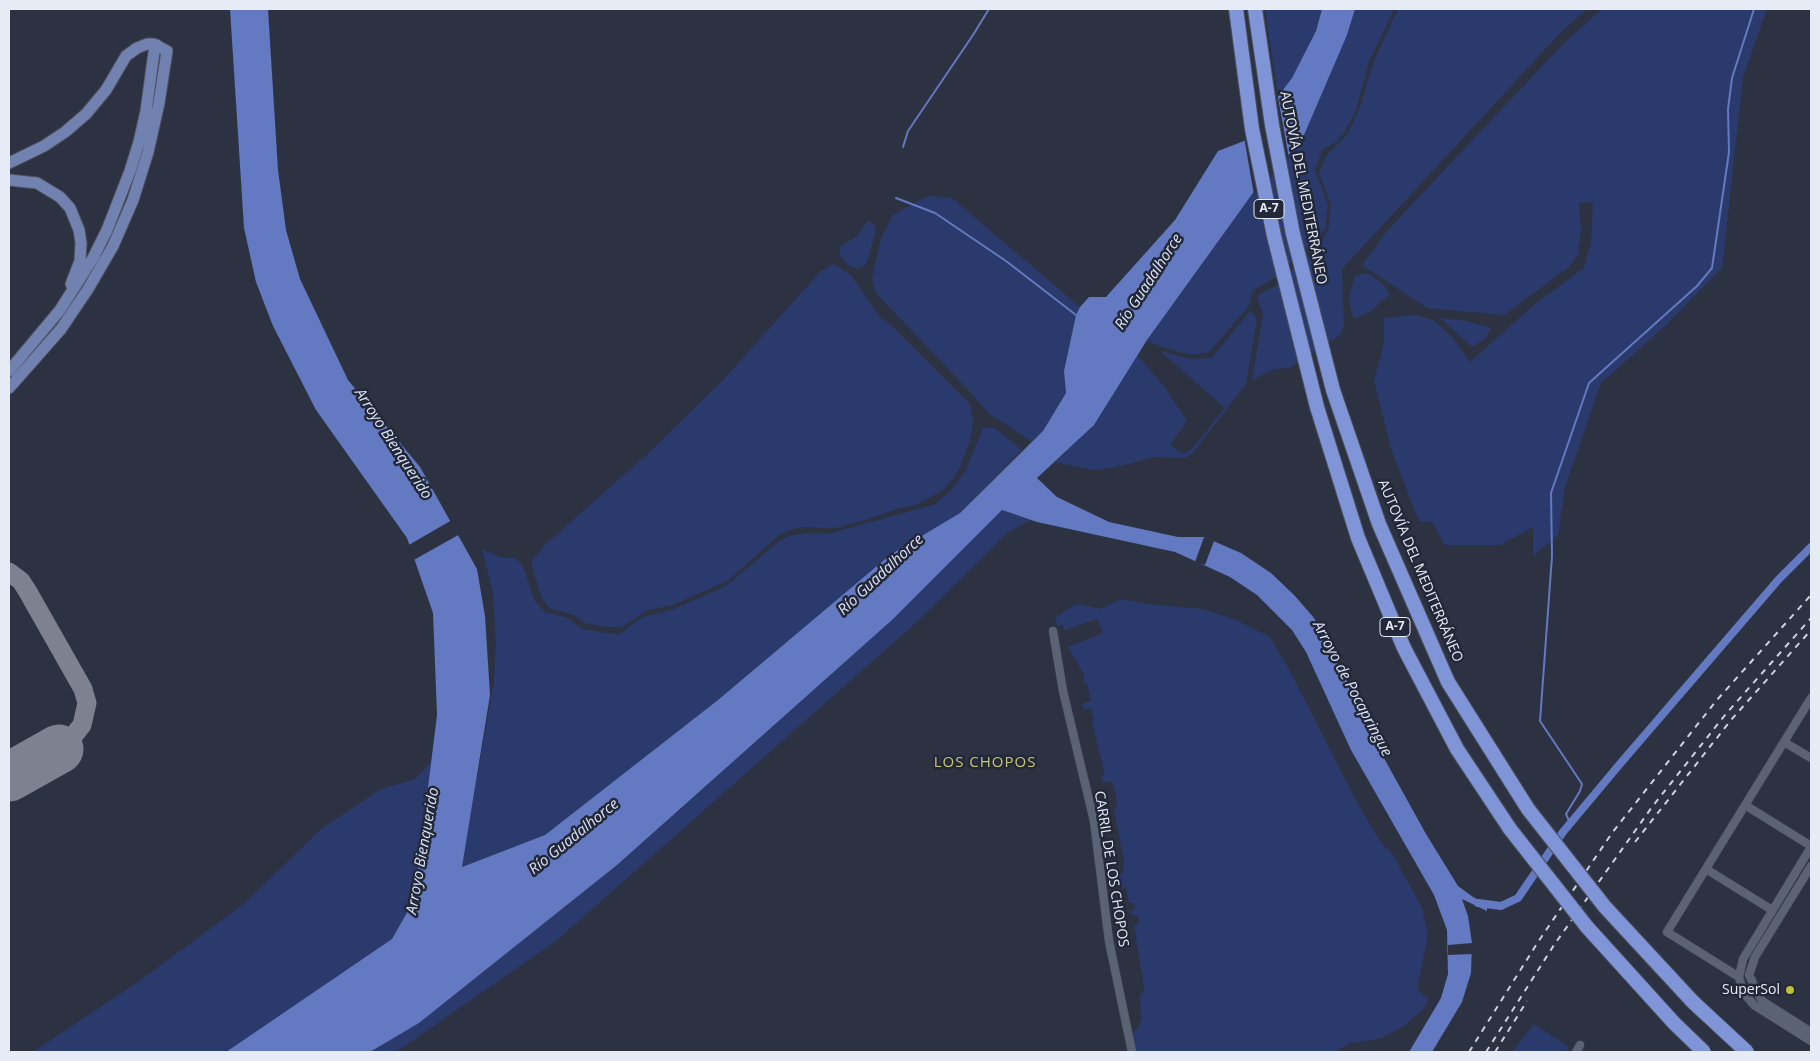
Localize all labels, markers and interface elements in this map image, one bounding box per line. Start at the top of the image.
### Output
street label: AUTOVÍA DEL MEDITERRÁNEO [1276,90,1330,286]
road number: A-7 [1254,200,1284,218]
water label: Río Guadalhorce [1111,231,1187,333]
water label: Arroyo Bienquerido [350,385,436,503]
street label: AUTOVÍA DEL MEDITERRÁNEO [1374,477,1466,665]
water label: Río Guadalhorce [835,531,927,619]
water label: Arroyo de Pocapringue [1309,618,1395,760]
road number: A-7 [1380,618,1410,636]
district label: LOS CHOPOS [932,754,1038,772]
water label: Arroyo Bienquerido [403,786,443,916]
street label: CARRIL DE LOS CHOPOS [1090,790,1132,948]
water label: Río Guadalhorce [526,795,622,879]
place label: SuperSol [1722,982,1780,998]
marker: SuperSol [1784,984,1796,996]

